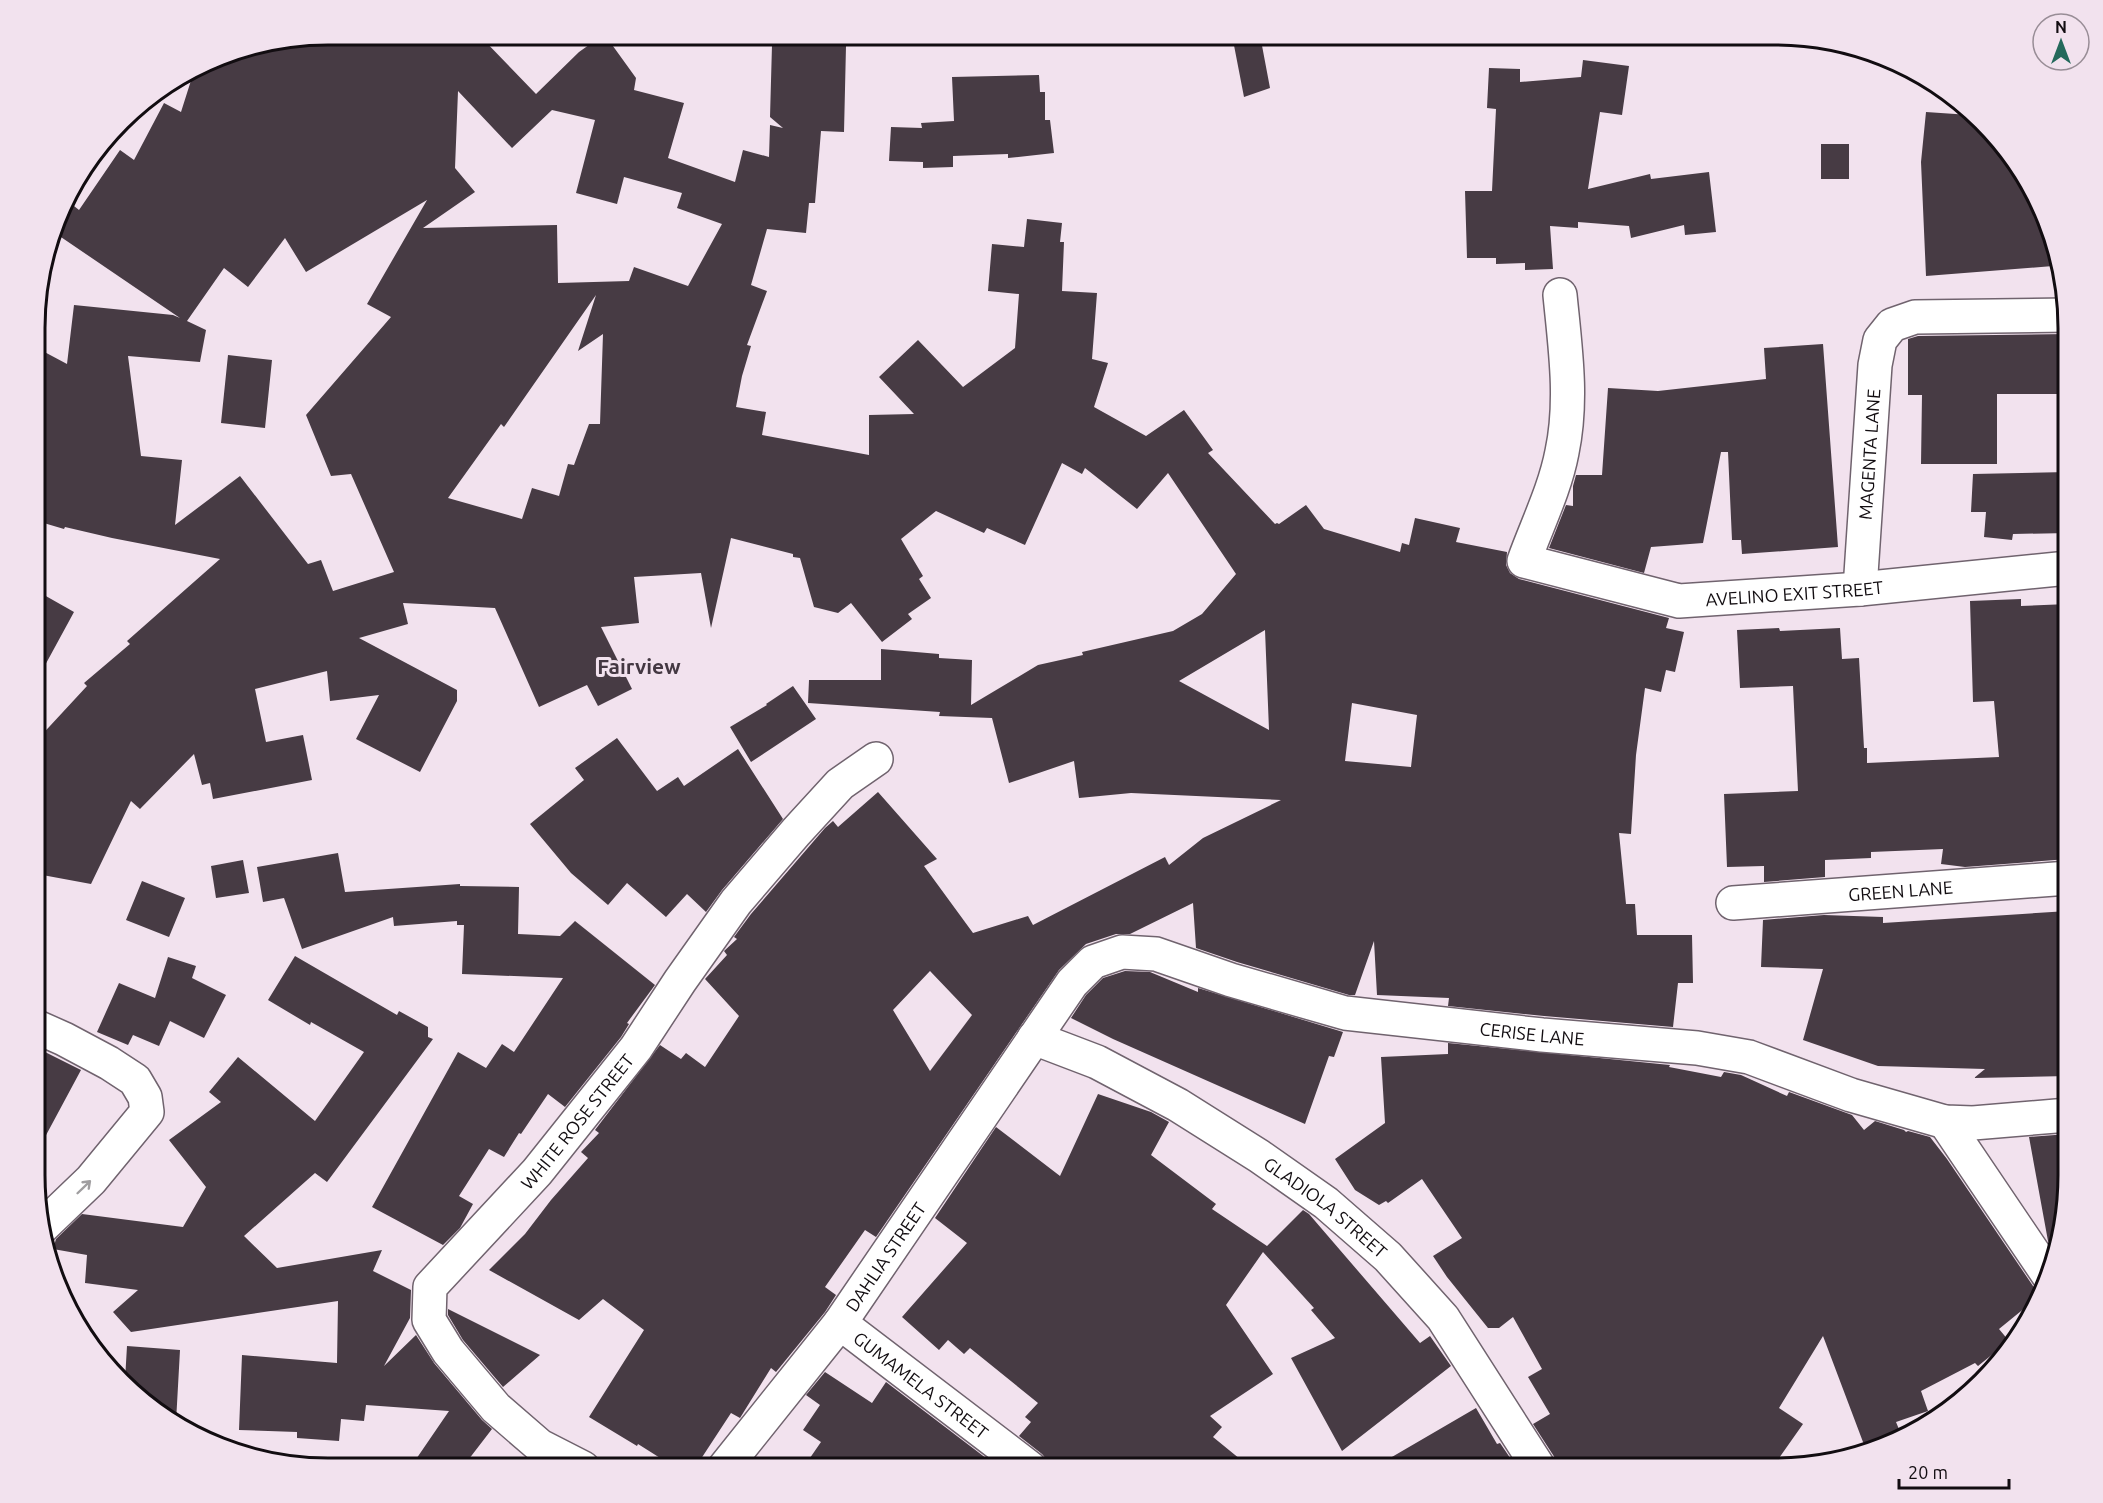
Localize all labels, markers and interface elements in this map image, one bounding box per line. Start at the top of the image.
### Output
north arrow [2031,12,2091,72]
text: N [2055,18,2067,36]
street label: MAGENTA LANE [1855,388,1883,520]
street label: AVELINO EXIT STREET [1705,577,1884,609]
district label: Fairview [597,654,681,678]
street label: GREEN LANE [1848,877,1953,904]
street label: CERISE LANE [1479,1018,1585,1049]
street label: WHITE ROSE STREET [517,1050,637,1193]
street label: GLADIOLA STREET [1260,1153,1391,1262]
one-way arrow [76,1180,91,1194]
street label: DAHLIA STREET [841,1198,929,1315]
street label: GUMAMELA STREET [850,1327,992,1443]
scale bar [1899,1452,2008,1490]
text: 20 m [1908,1462,1948,1482]

